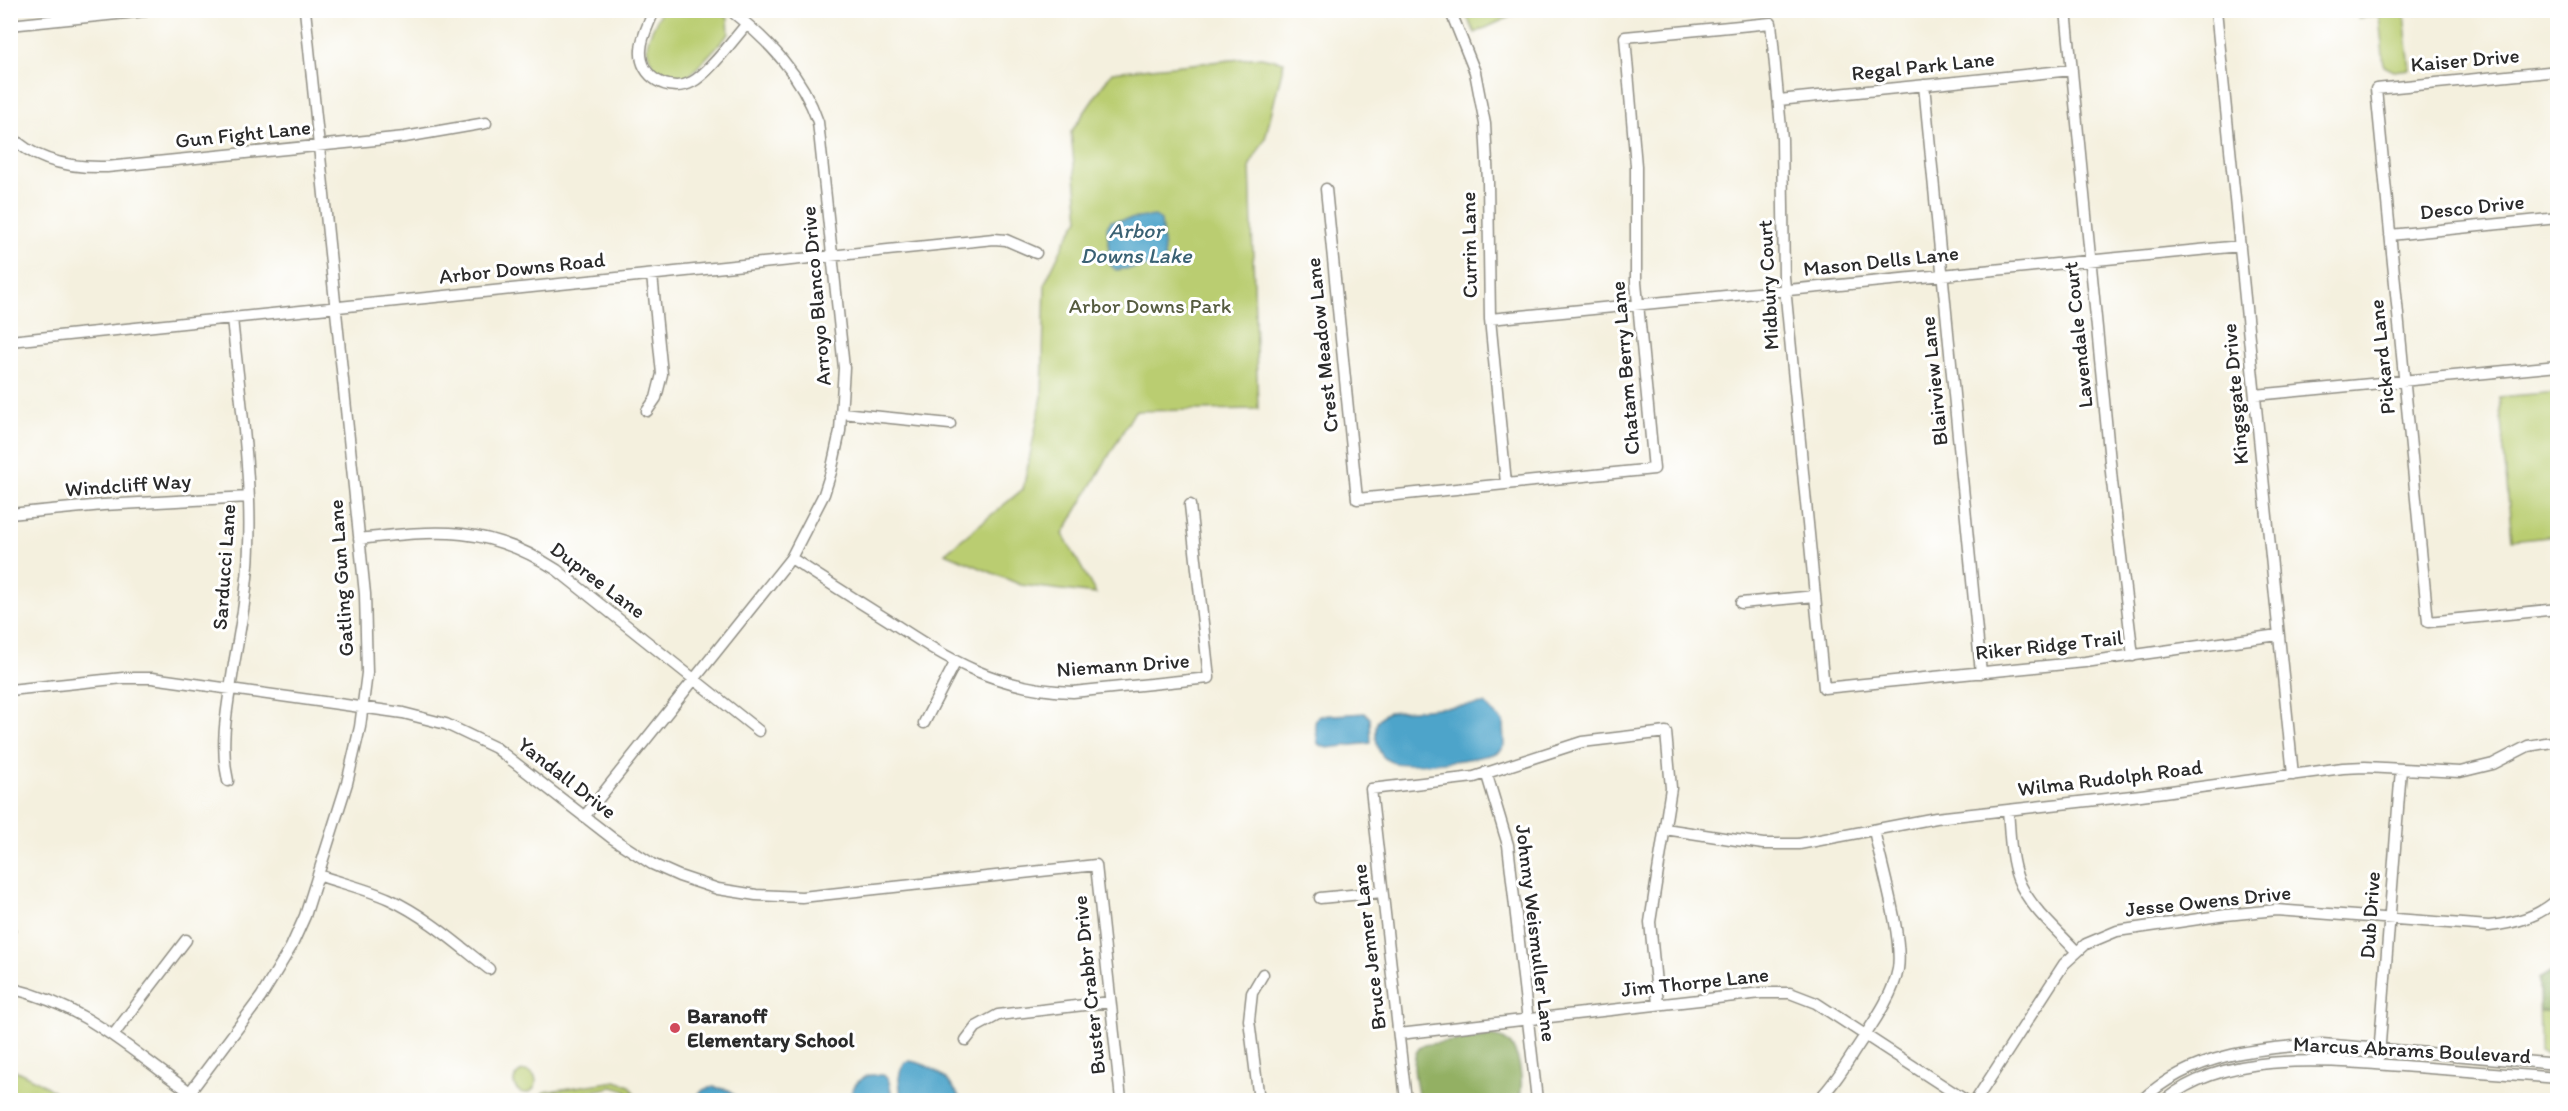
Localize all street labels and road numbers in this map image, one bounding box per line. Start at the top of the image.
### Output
street label: Kaiser Drive [2409,42,2520,77]
street label: Regal Park Lane [1850,46,1996,85]
street label: Gun Fight Lane [174,114,312,153]
street label: Desco Drive [2418,189,2525,224]
street label: Currin Lane [1455,192,1482,299]
street label: Arroyo Blanco Drive [795,205,836,387]
street label: Midbury Court [1752,219,1783,351]
street label: Mason Dells Lane [1802,240,1960,281]
street label: Arbor Downs Road [438,246,607,289]
street label: Crest Meadow Lane [1300,256,1343,434]
street label: Lavendale Court [2057,261,2098,409]
street label: Chatam Berry Lane [1604,280,1645,456]
street label: Pickard Lane [2363,298,2400,416]
street label: Blairview Lane [1914,315,1953,447]
street label: Kingsgate Drive [2216,322,2253,466]
street label: Windcliff Way [64,468,192,501]
street label: Gatling Gun Lane [323,499,358,657]
street label: Sarducci Lane [207,503,240,631]
street label: Dupree Lane [546,536,651,624]
street label: Riker Ridge Trail [1974,624,2124,665]
street label: Niemann Drive [1056,647,1190,682]
street label: Yandall Drive [513,731,622,824]
street label: Wilma Rudolph Road [2016,754,2204,801]
street label: Johnny Weismuller Lane [1511,823,1562,1043]
street label: Bruce Jenner Lane [1346,863,1391,1031]
street label: Dub Drive [2354,870,2385,960]
street label: Jesse Owens Drive [2124,879,2292,922]
street label: Buster Crabbr Drive [1067,894,1110,1076]
street label: Jim Thorpe Lane [1620,961,1770,1002]
street label: Marcus Abrams Boulevard [2293,1031,2532,1068]

